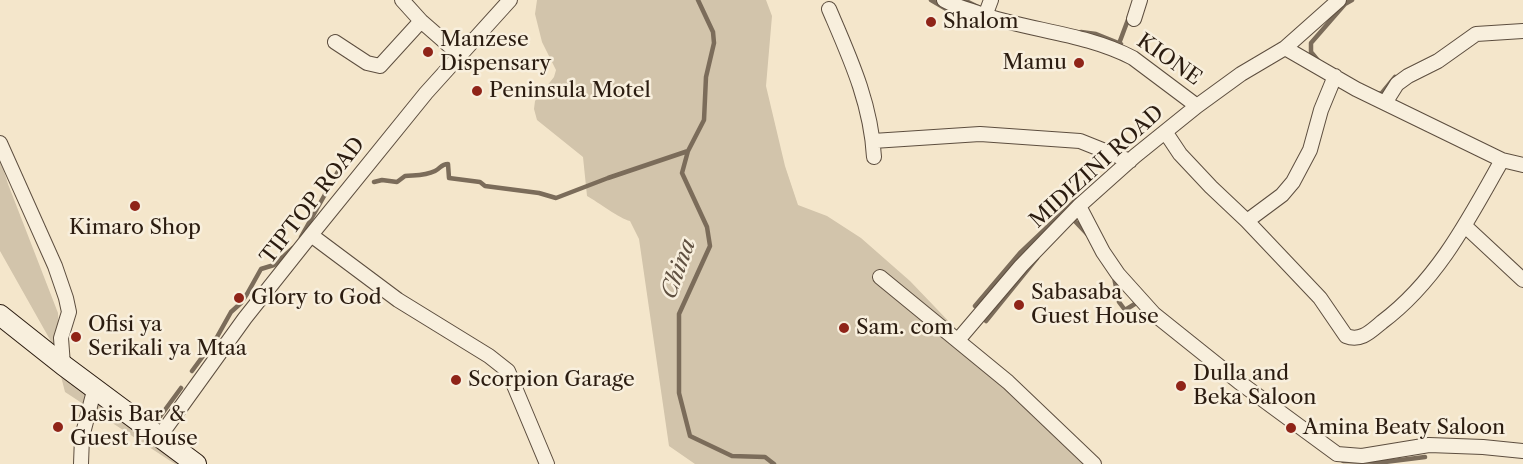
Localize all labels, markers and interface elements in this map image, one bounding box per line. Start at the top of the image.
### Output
place label: Shalom [943,9,1018,35]
marker: Shalom [924,15,938,29]
place label: Manzese Dispensary [440,27,551,77]
street label: KIONE [1132,29,1206,91]
marker: Manzese Dispensary [421,45,435,59]
place label: Mamu [1002,50,1067,76]
marker: Mamu [1072,56,1086,70]
place label: Peninsula Motel [489,78,651,104]
marker: Peninsula Motel [470,84,484,98]
street label: MIDIZINI ROAD [1025,100,1169,234]
street label: TIPTOP ROAD [256,132,370,270]
marker: Kimaro Shop [128,199,142,213]
place label: Kimaro Shop [69,215,201,241]
water label: China [656,236,702,302]
place label: Sabasaba Guest House [1031,280,1159,330]
place label: Glory to God [251,285,382,311]
marker: Glory to God [232,291,246,305]
marker: Sabasaba Guest House [1012,298,1026,312]
place label: Ofisi ya Serikali ya Mtaa [88,312,247,362]
place label: Sam. com [856,315,954,341]
marker: Sam. com [837,321,851,335]
marker: Ofisi ya Serikali ya Mtaa [69,330,83,344]
place label: Dulla and Beka Saloon [1193,361,1316,411]
place label: Scorpion Garage [468,367,635,393]
marker: Scorpion Garage [449,373,463,387]
marker: Dulla and Beka Saloon [1174,379,1188,393]
place label: Dasis Bar & Guest House [70,402,198,452]
place label: Amina Beaty Saloon [1303,415,1505,441]
marker: Dasis Bar & Guest House [51,420,65,434]
marker: Amina Beaty Saloon [1284,421,1298,435]

